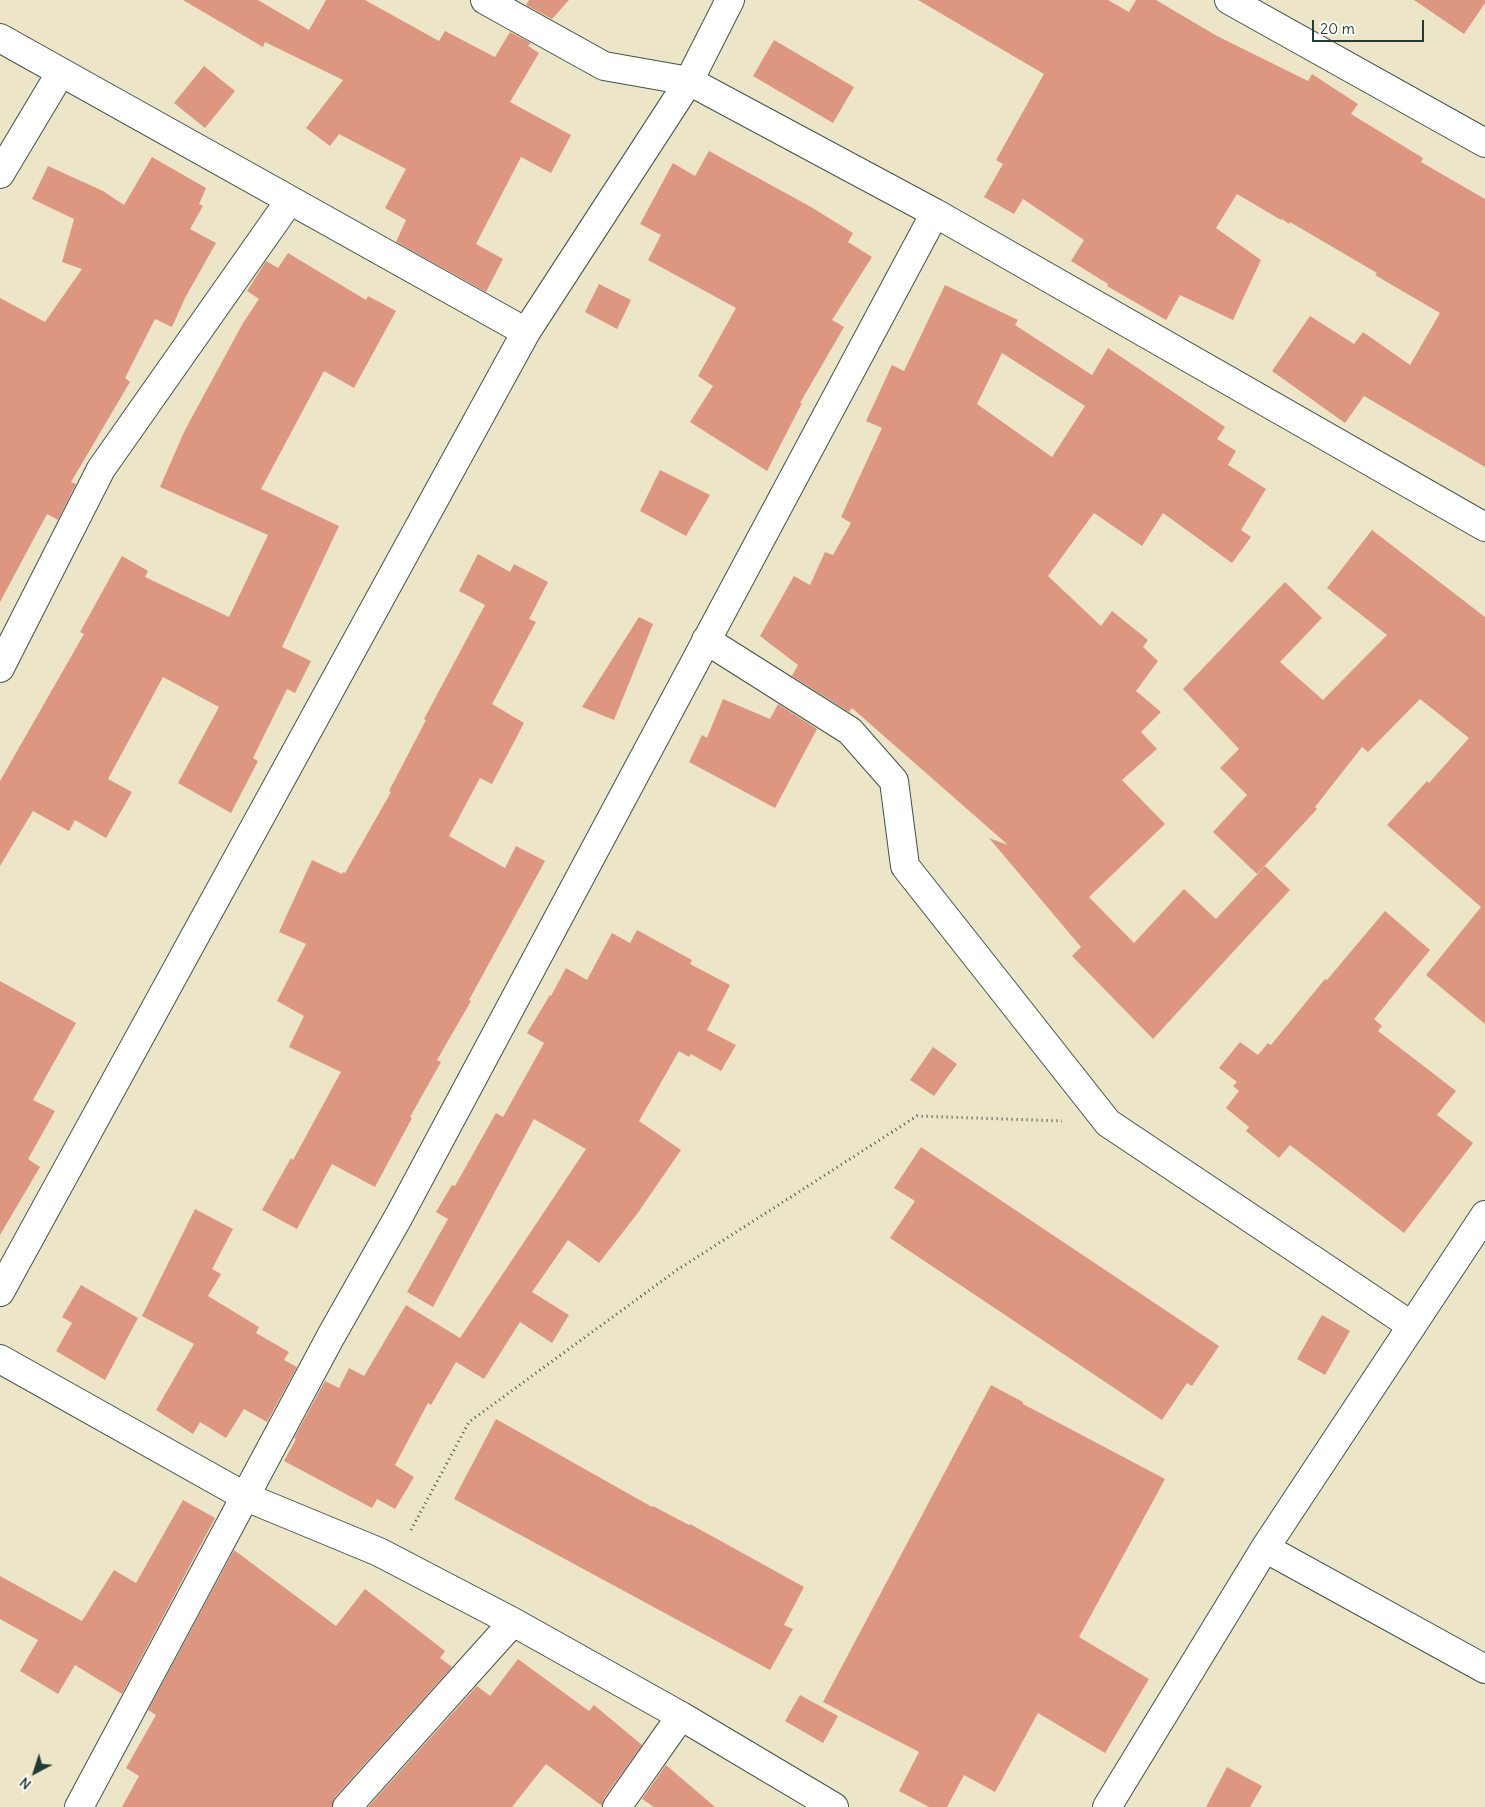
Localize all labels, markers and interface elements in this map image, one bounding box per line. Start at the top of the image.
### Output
scale bar [1315,10,1428,42]
text: 20 m [1320,19,1355,38]
north arrow [10,1747,60,1797]
text: N [16,1773,35,1793]

